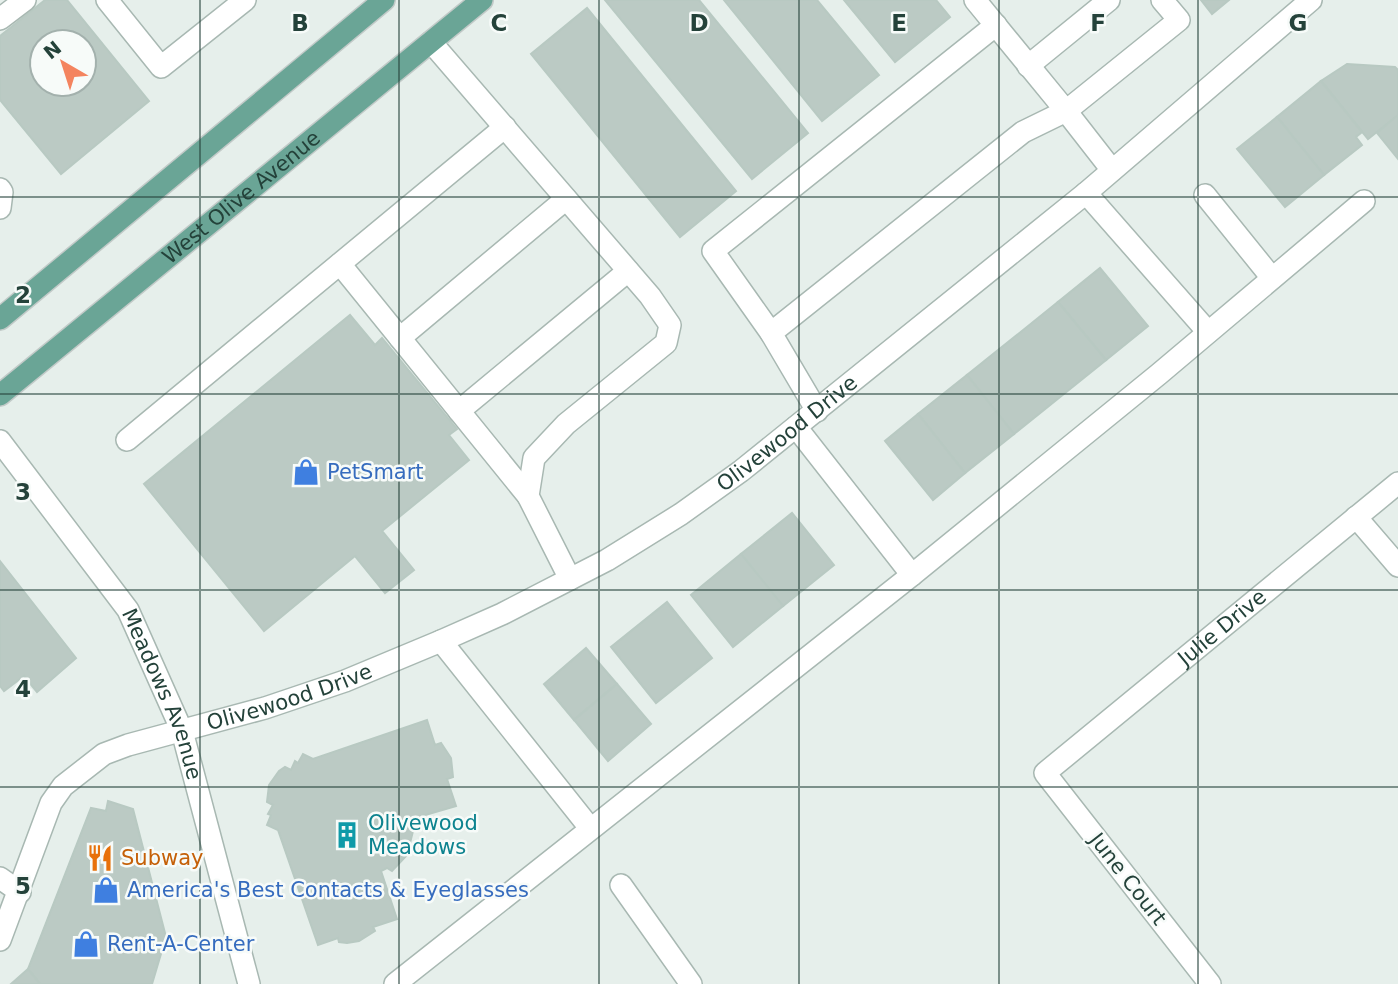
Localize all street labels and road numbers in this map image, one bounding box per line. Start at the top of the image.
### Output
street label: West Olive Avenue [158,126,325,269]
street label: Olivewood Drive [712,370,862,496]
street label: Julie Drive [1172,584,1271,672]
street label: Meadows Avenue [117,605,206,782]
street label: Olivewood Drive [204,659,376,735]
street label: June Court [1083,827,1171,930]

